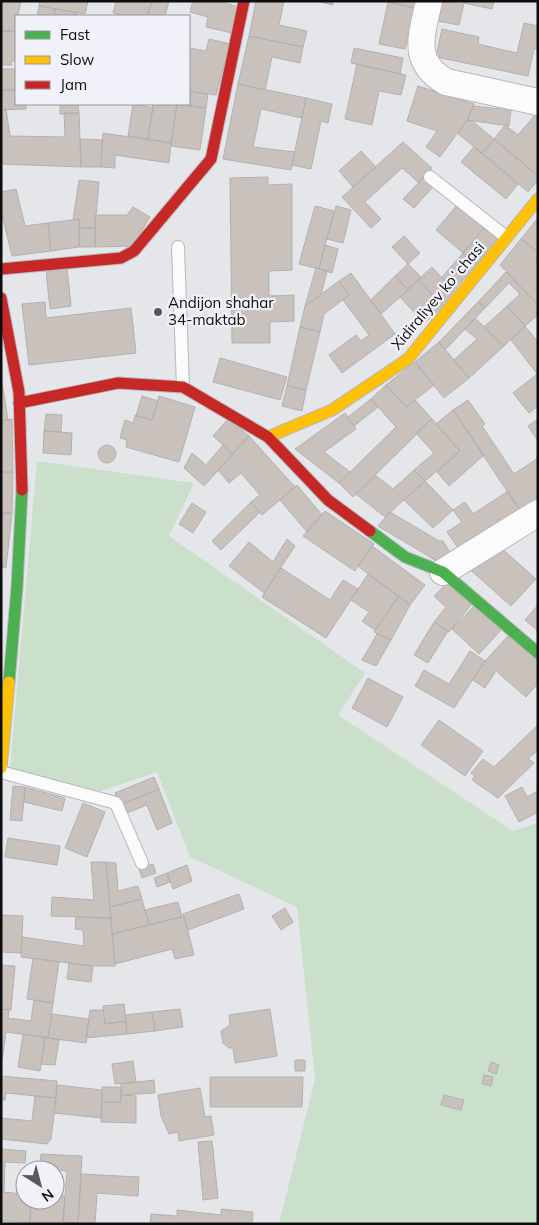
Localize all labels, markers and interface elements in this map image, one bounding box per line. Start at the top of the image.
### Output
legend [15,15,190,105]
text: Fast [60,25,90,44]
text: Slow [60,50,94,69]
text: Jam [60,75,87,94]
street label: Xidiraliyev koʻchasi [387,238,488,354]
place label: Andijon shahar 34-maktab [168,293,274,329]
marker: Andijon shahar 34-maktab [152,306,164,318]
north arrow [15,1160,65,1210]
text: N [38,1185,57,1206]

